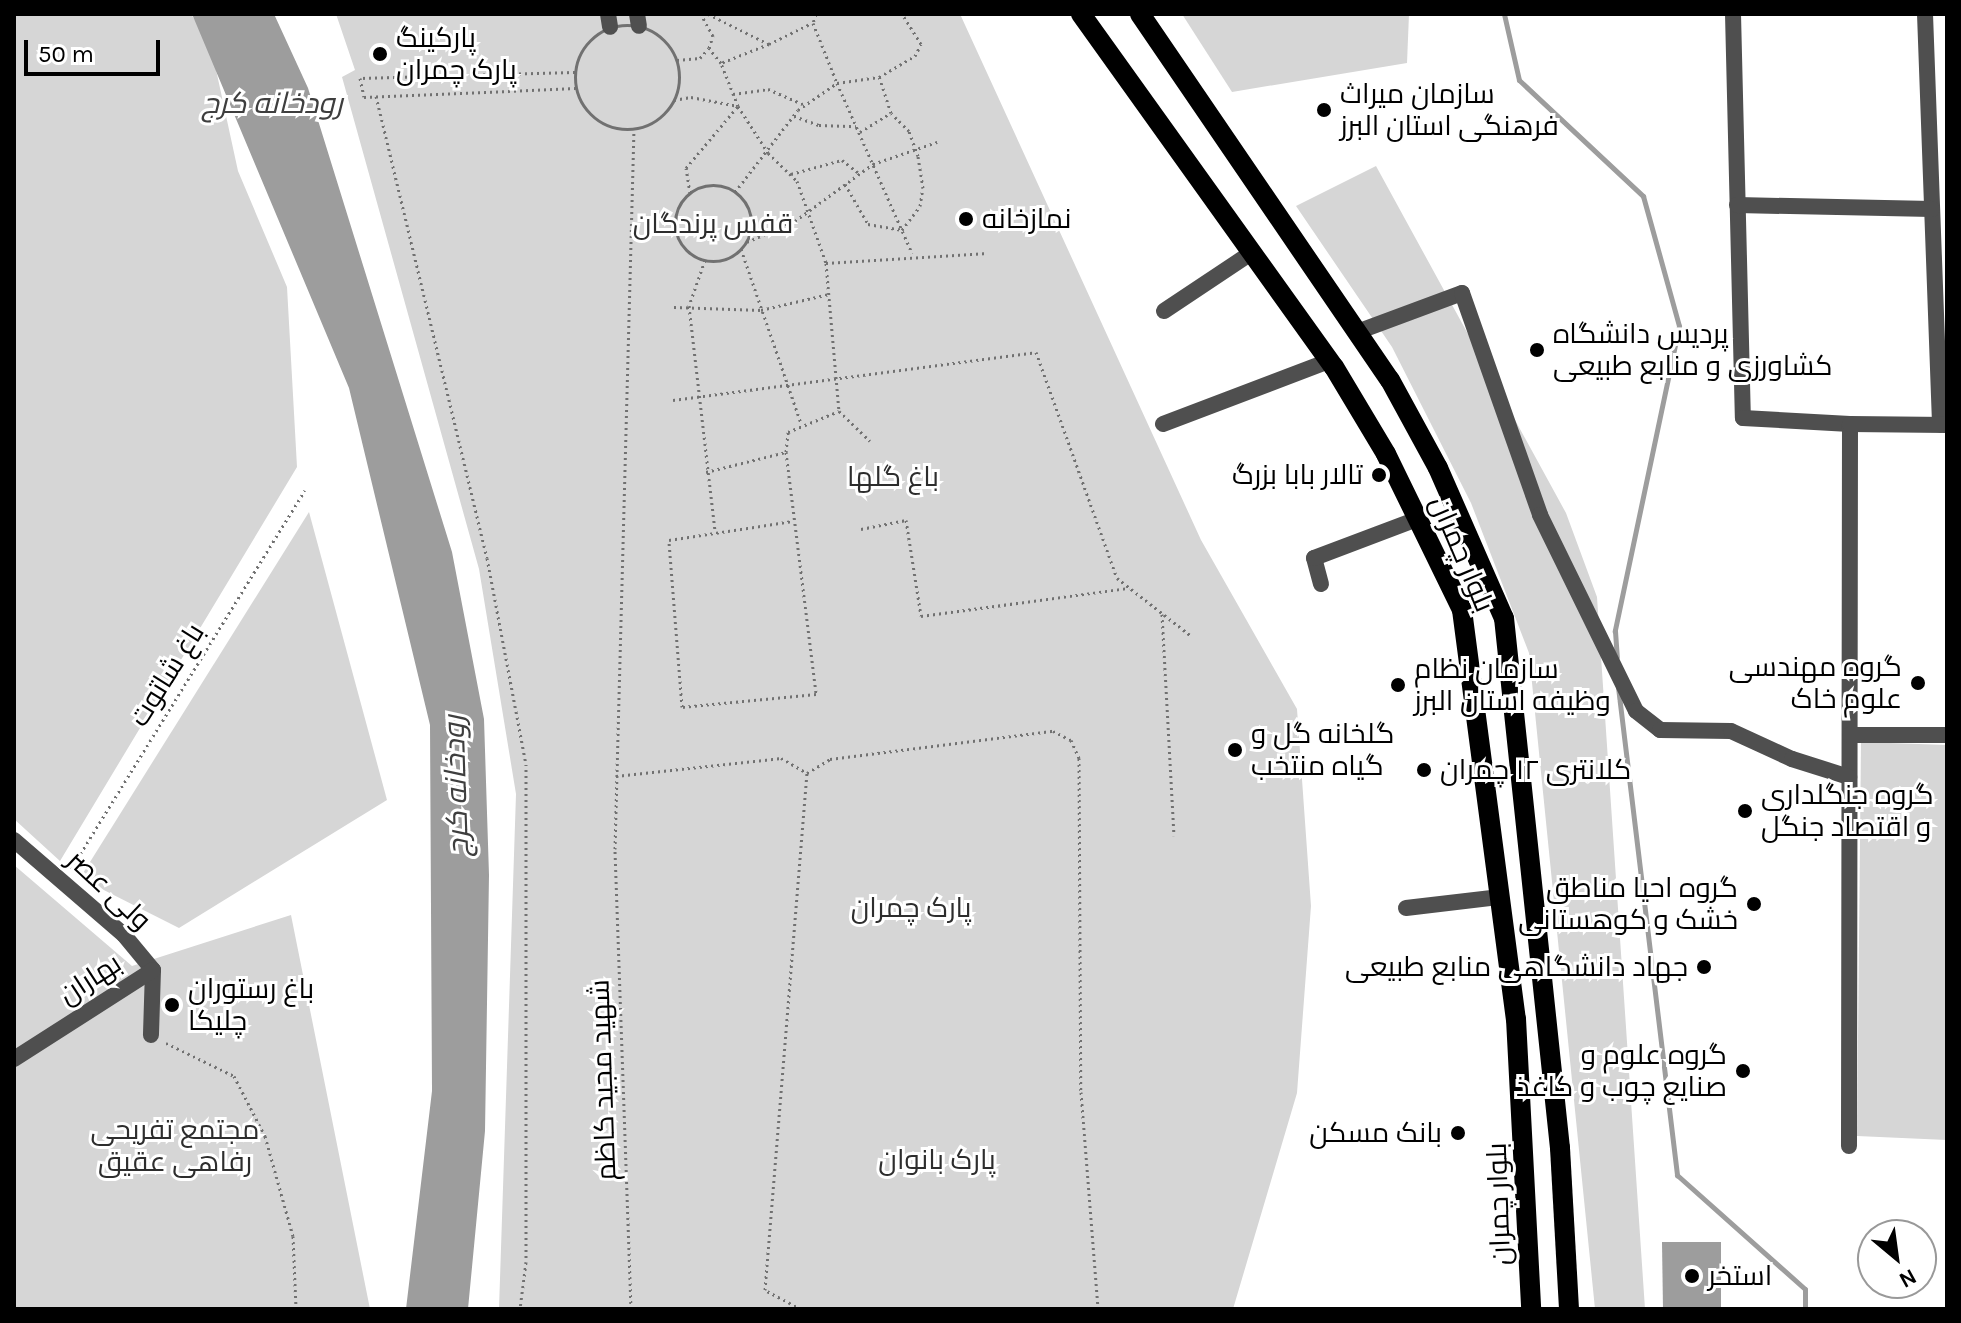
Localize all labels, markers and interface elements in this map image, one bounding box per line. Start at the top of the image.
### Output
place label: پارکینگ پارک چمران [396,21,517,87]
scale bar [28,24,164,74]
text: 50 m [38,40,94,68]
marker: پارکینگ پارک چمران [371,45,389,63]
place label: سازمان میراث فرهنگی استان البرز [1340,77,1559,143]
water label: رودخانه کرج [201,85,343,121]
marker: سازمان میراث فرهنگی استان البرز [1315,101,1333,119]
place label: نمازخانه [982,202,1071,236]
park label: قفس پرندگان [633,207,793,241]
marker: نمازخانه [957,210,975,228]
place label: پردیس دانشگاه کشاورزی و منابع طبیعی [1553,317,1833,383]
marker: پردیس دانشگاه کشاورزی و منابع طبیعی [1528,341,1546,359]
place label: تالار بابا بزرگ [1232,458,1363,492]
park label: باغ گلها [847,460,939,494]
marker: تالار بابا بزرگ [1370,466,1388,484]
street label: بلوار چمران [1423,491,1501,617]
street label: باغ شاتوت [122,617,212,733]
place label: گروه مهندسی علوم خاک [1729,650,1902,716]
place label: سازمان نظام وظیفه استان البرز [1414,652,1611,718]
marker: گروه مهندسی علوم خاک [1909,674,1927,692]
marker: سازمان نظام وظیفه استان البرز [1389,676,1407,694]
water label: رودخانه کرج [436,715,476,857]
place label: گلخانه گل و گیاه منتخب [1251,717,1394,783]
marker: گلخانه گل و گیاه منتخب [1226,741,1244,759]
place label: کلانتری ۱۲ چمران [1440,753,1631,787]
marker: کلانتری ۱۲ چمران [1415,761,1433,779]
place label: گروه جنگلداری و اقتصاد جنگل [1761,778,1934,844]
marker: گروه جنگلداری و اقتصاد جنگل [1736,802,1754,820]
street label: ولی عصر [60,843,158,937]
place label: گروه احیا مناطق خشک و کوهستانی [1518,871,1738,937]
park label: پارک چمران [851,891,971,925]
marker: گروه احیا مناطق خشک و کوهستانی [1745,895,1763,913]
street label: بهاران [52,946,128,1012]
place label: جهاد دانشگاهی منابع طبیعی [1345,950,1688,984]
marker: جهاد دانشگاهی منابع طبیعی [1695,958,1713,976]
place label: باغ رستوران چلیکا [188,972,314,1038]
street label: شهید مجید کاظم [583,979,623,1181]
marker: باغ رستوران چلیکا [163,996,181,1014]
place label: گروه علوم و صنایع چوب و کاغذ [1516,1038,1727,1104]
marker: گروه علوم و صنایع چوب و کاغذ [1734,1062,1752,1080]
park label: مجتمع تفریحی رفاهی عقیق [90,1113,260,1179]
place label: بانک مسکن [1309,1116,1442,1150]
marker: بانک مسکن [1449,1124,1467,1142]
street label: بلوار چمران [1480,1142,1518,1266]
park label: پارک بانوان [878,1143,996,1177]
north arrow [1857,1219,1937,1299]
place label: استخر [1708,1259,1772,1293]
text: N [1894,1263,1921,1293]
marker: استخر [1683,1267,1701,1285]

